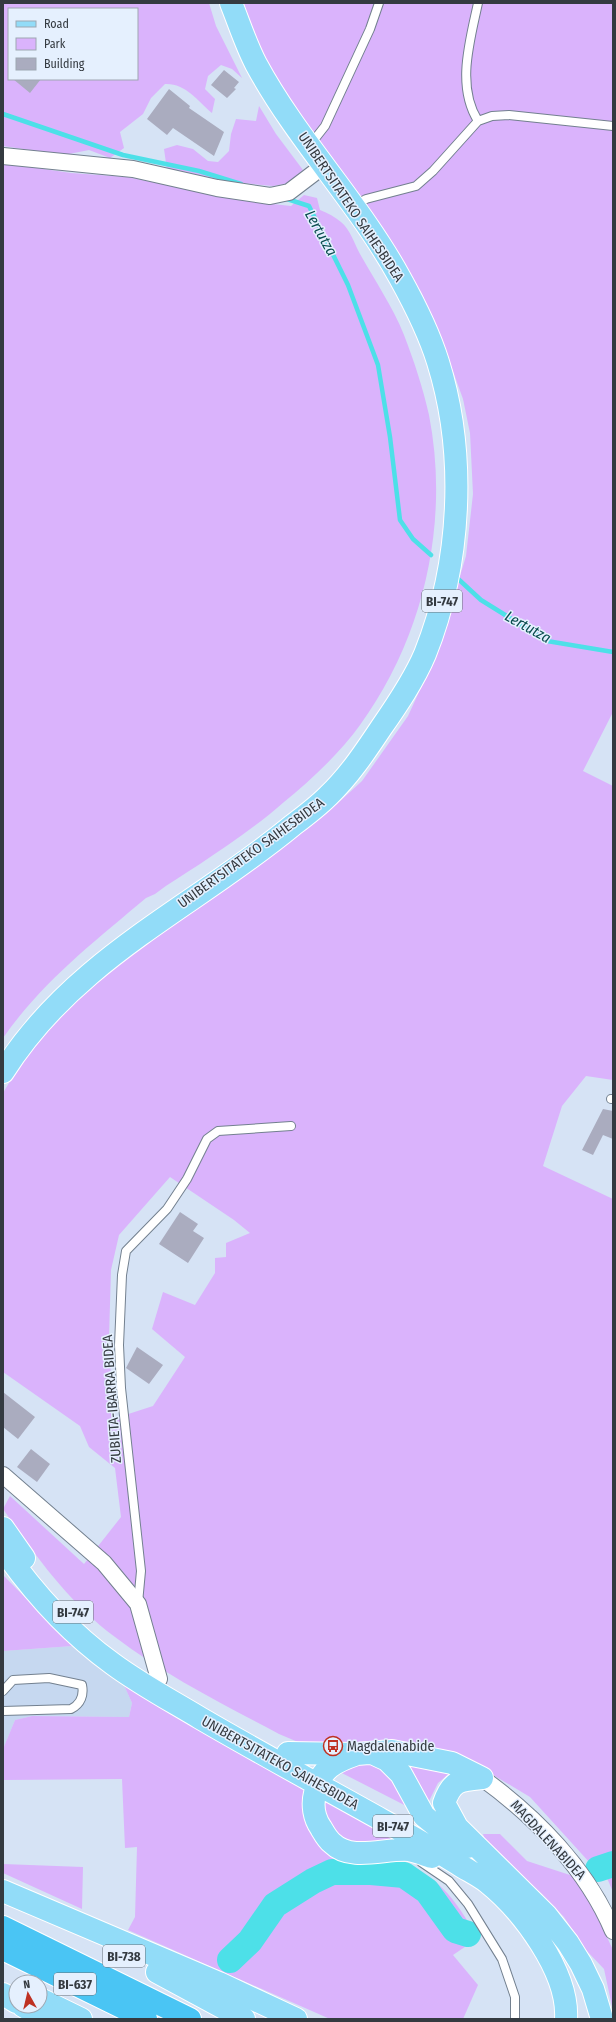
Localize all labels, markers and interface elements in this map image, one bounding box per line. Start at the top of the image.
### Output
legend [8,8,138,80]
text: Road [44,17,69,31]
text: Park [44,37,66,51]
text: Building [44,57,85,71]
street label: UNIBERTSITATEKO SAIHESBIDEA [295,129,408,286]
water label: Lertutza [301,207,341,259]
road number: BI-747 [422,590,462,612]
water label: Lertutza [502,607,554,647]
street label: UNIBERTSITATEKO SAIHESBIDEA [175,794,328,912]
street label: ZUBIETA-IBARRA BIDEA [99,1334,125,1464]
road number: BI-747 [53,1601,93,1623]
street label: UNIBERTSITATEKO SAIHESBIDEA [199,1713,362,1814]
bus stop icon: Magdalenabide [322,1735,344,1757]
place label: Magdalenabide [347,1738,435,1755]
street label: MAGDALENABIDEA [507,1797,590,1884]
road number: BI-747 [373,1815,413,1837]
road number: BI-738 [103,1945,145,1967]
road number: BI-637 [54,1973,96,1995]
north arrow [8,1974,48,2014]
text: N [23,1978,31,1991]

